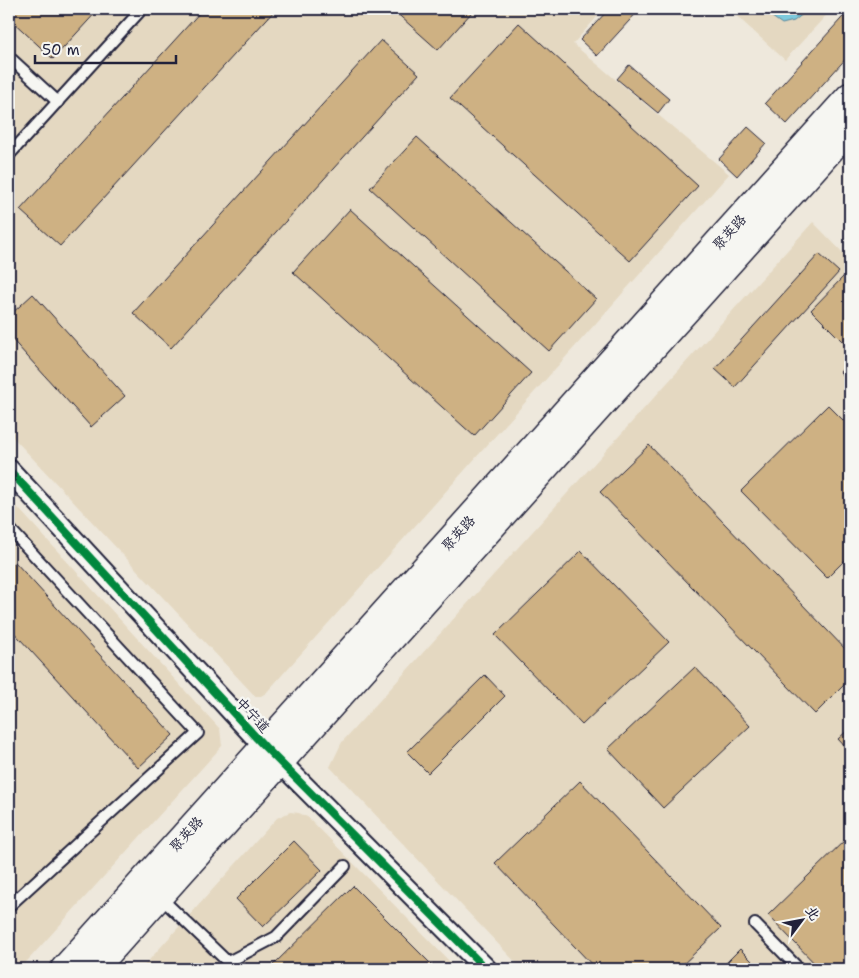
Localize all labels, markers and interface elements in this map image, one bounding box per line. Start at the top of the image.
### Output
scale bar [35,32,176,64]
text: 50 m [42,40,80,60]
street label: 聚英路 [708,210,750,254]
street label: 聚英路 [437,511,479,555]
street label: 中宁道 [232,694,274,736]
street label: 聚英路 [165,812,207,856]
north arrow [776,896,826,946]
text: 北 [802,902,824,924]

